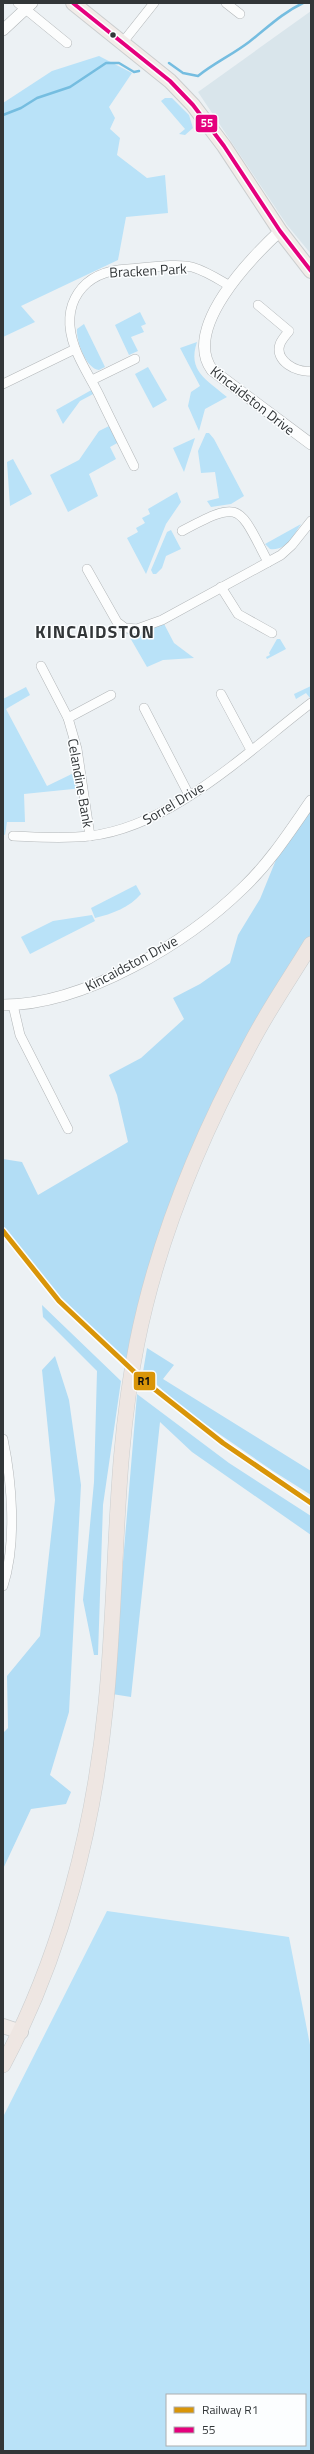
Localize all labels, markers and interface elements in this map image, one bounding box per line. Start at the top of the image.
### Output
unlabelled marker [108,30,118,40]
line badge: 55 [195,114,218,133]
text: 55 [201,115,213,131]
street label: Bracken Park [109,257,188,283]
street label: Kincaidston Drive [206,360,300,440]
district label: KINCAIDSTON [35,618,155,645]
street label: Celandine Bank [63,737,99,830]
street label: Sorrel Drive [138,776,208,830]
street label: Kincaidston Drive [81,930,181,996]
line badge: R1 [133,1371,156,1391]
text: R1 [138,1373,150,1389]
legend [166,2394,306,2446]
text: Railway R1 [202,2400,258,2419]
text: 55 [202,2420,216,2439]

